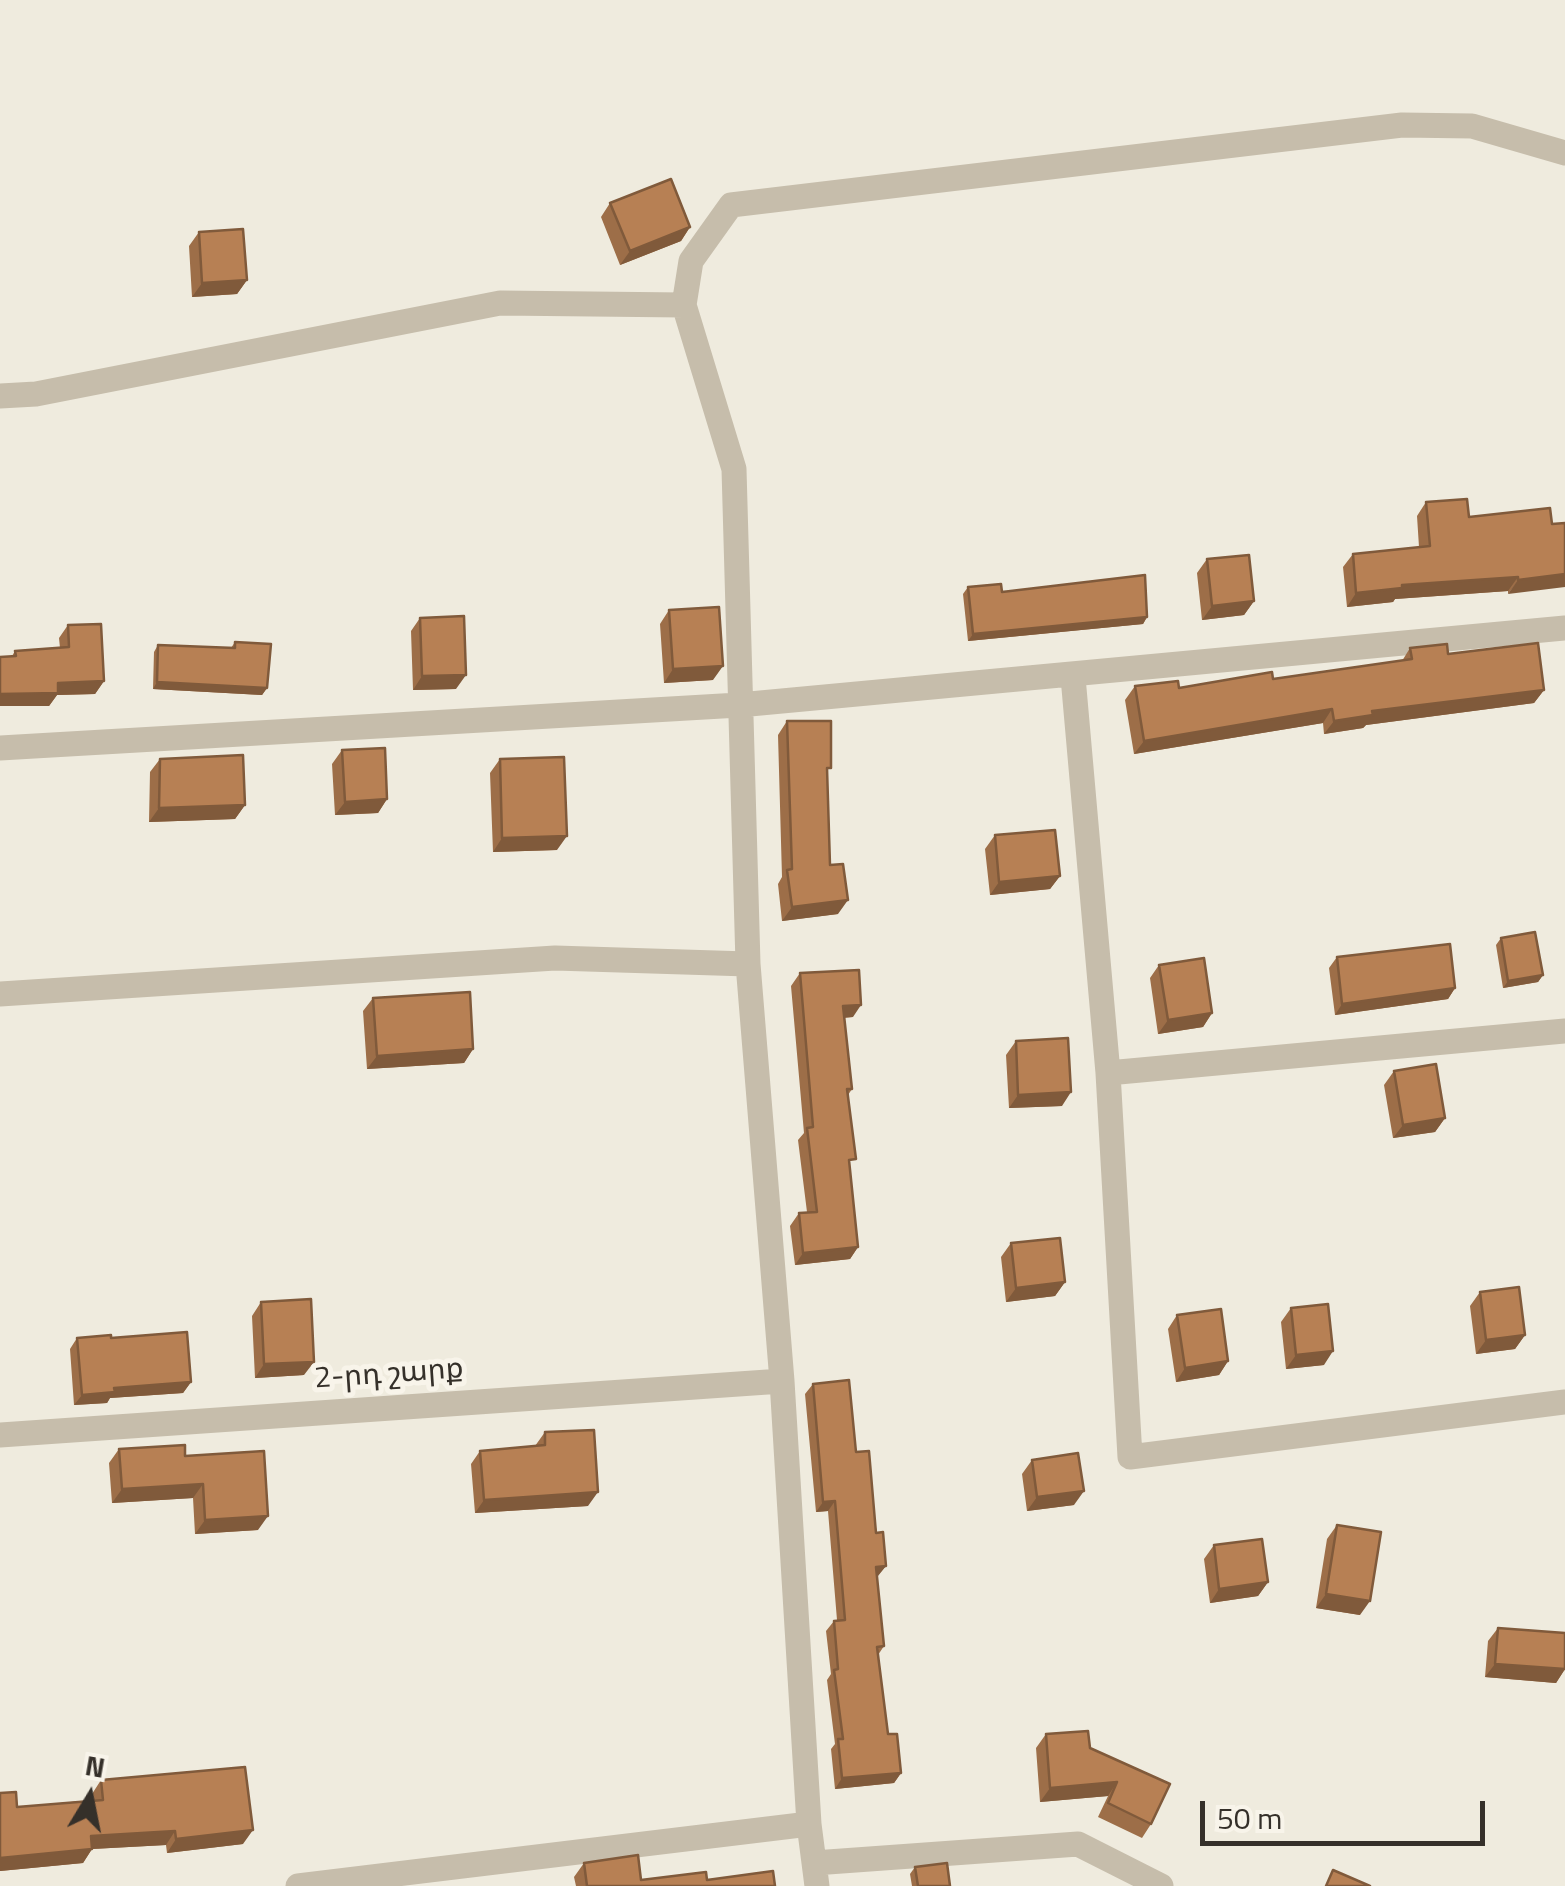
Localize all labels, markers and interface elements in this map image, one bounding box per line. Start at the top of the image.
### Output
street label: 2-րդ շարք [313,1352,465,1398]
text: N [82,1743,109,1789]
north arrow [40,1746,140,1846]
scale bar [1205,1781,1490,1843]
text: 50 m [1217,1795,1282,1841]

